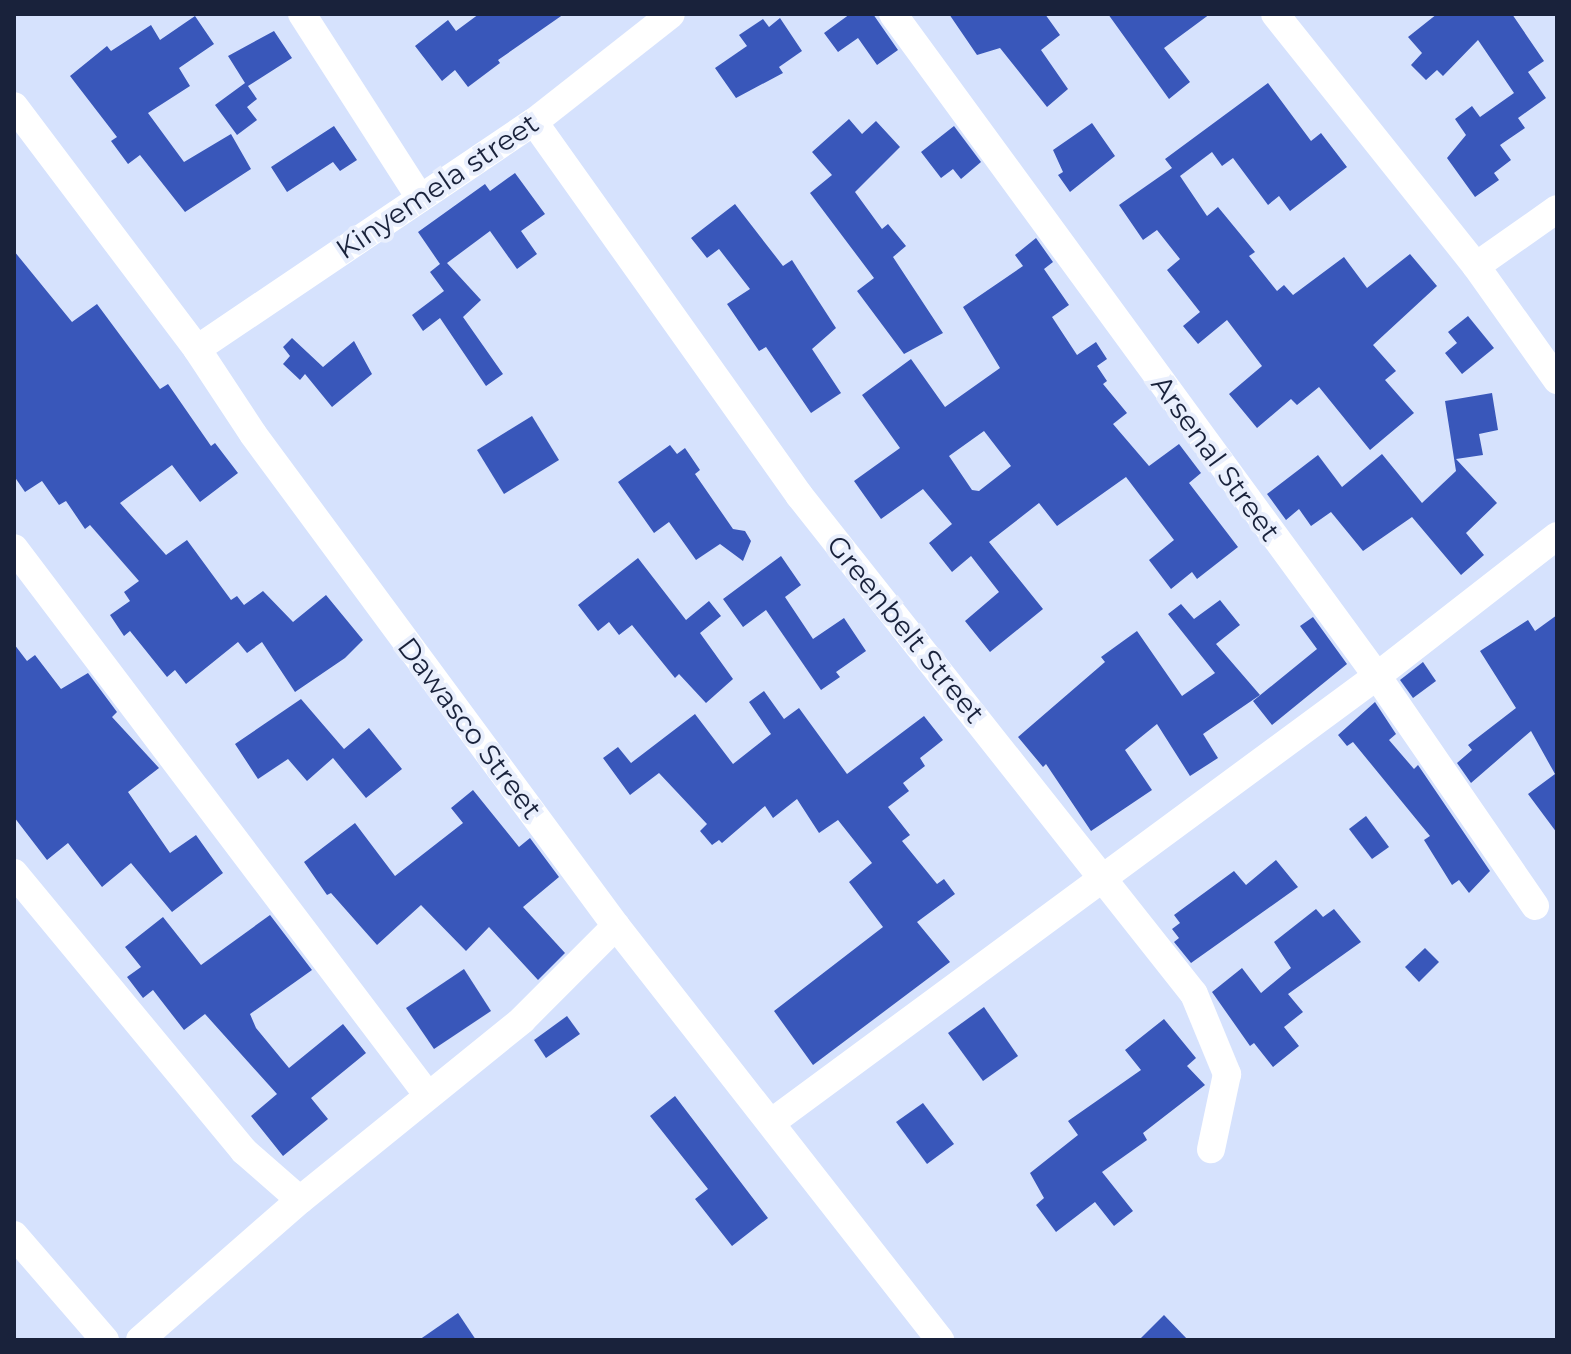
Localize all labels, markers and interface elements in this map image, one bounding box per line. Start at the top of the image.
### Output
street label: Kinyemela street [330,106,544,266]
street label: Arsenal Street [1145,369,1287,547]
street label: Greenbelt Street [820,528,992,730]
street label: Dawasco Street [391,631,549,825]

